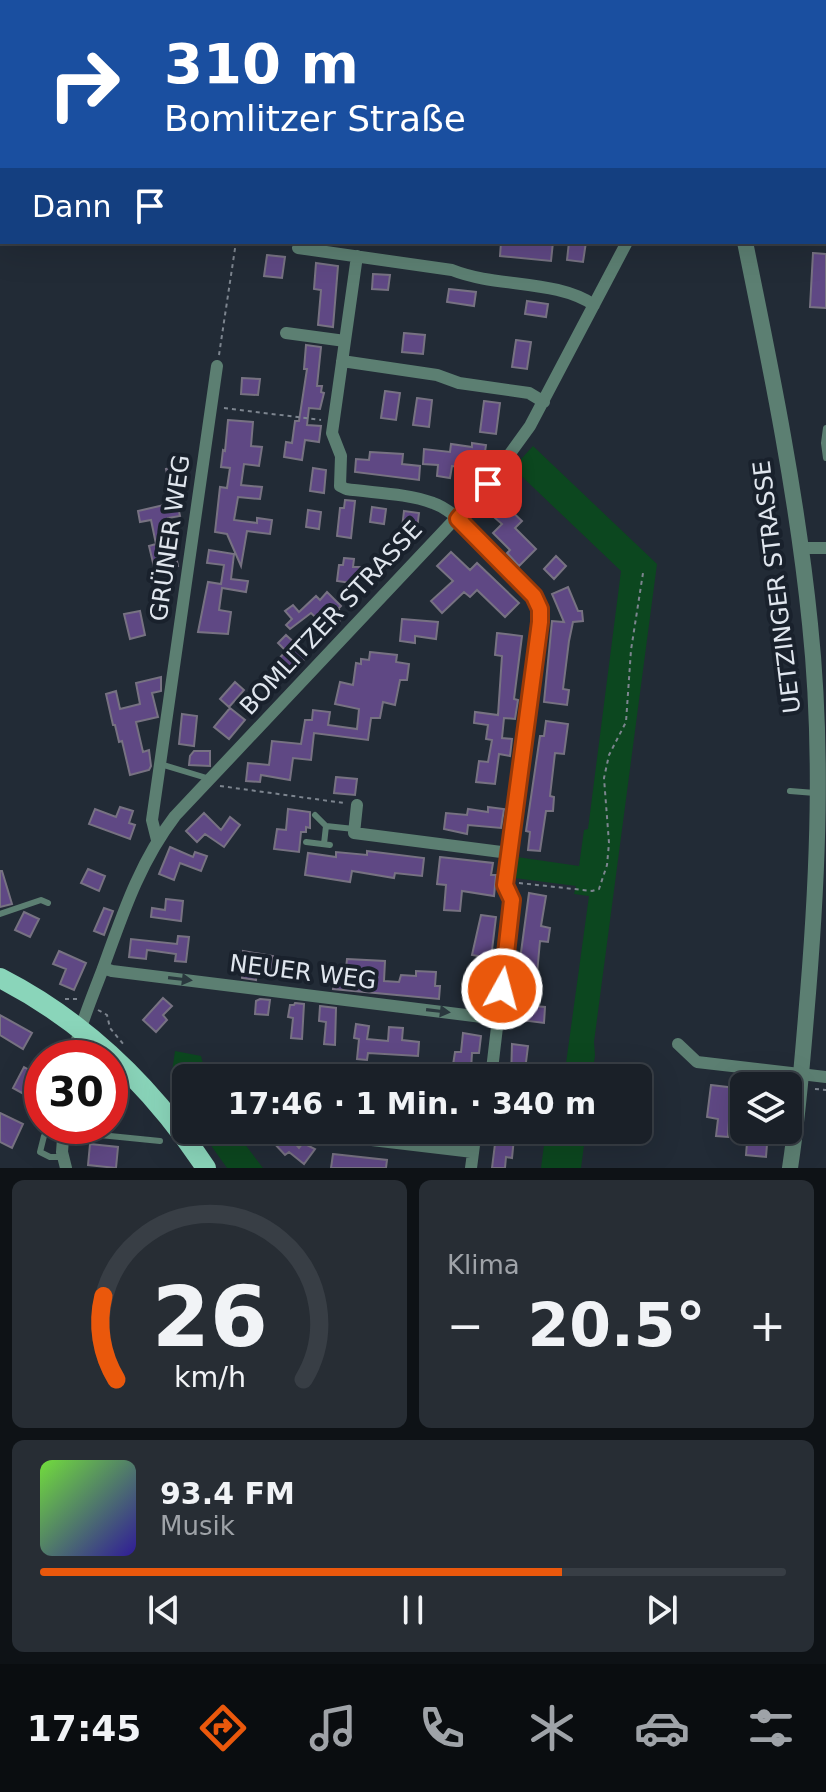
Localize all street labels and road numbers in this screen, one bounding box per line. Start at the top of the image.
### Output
street label: GRÜNER WEG [143,453,196,623]
street label: UETZINGER STRASSE [748,459,806,715]
street label: BOMLITZER STRASSE [234,515,428,721]
street label: NEUER WEG [228,949,378,995]

